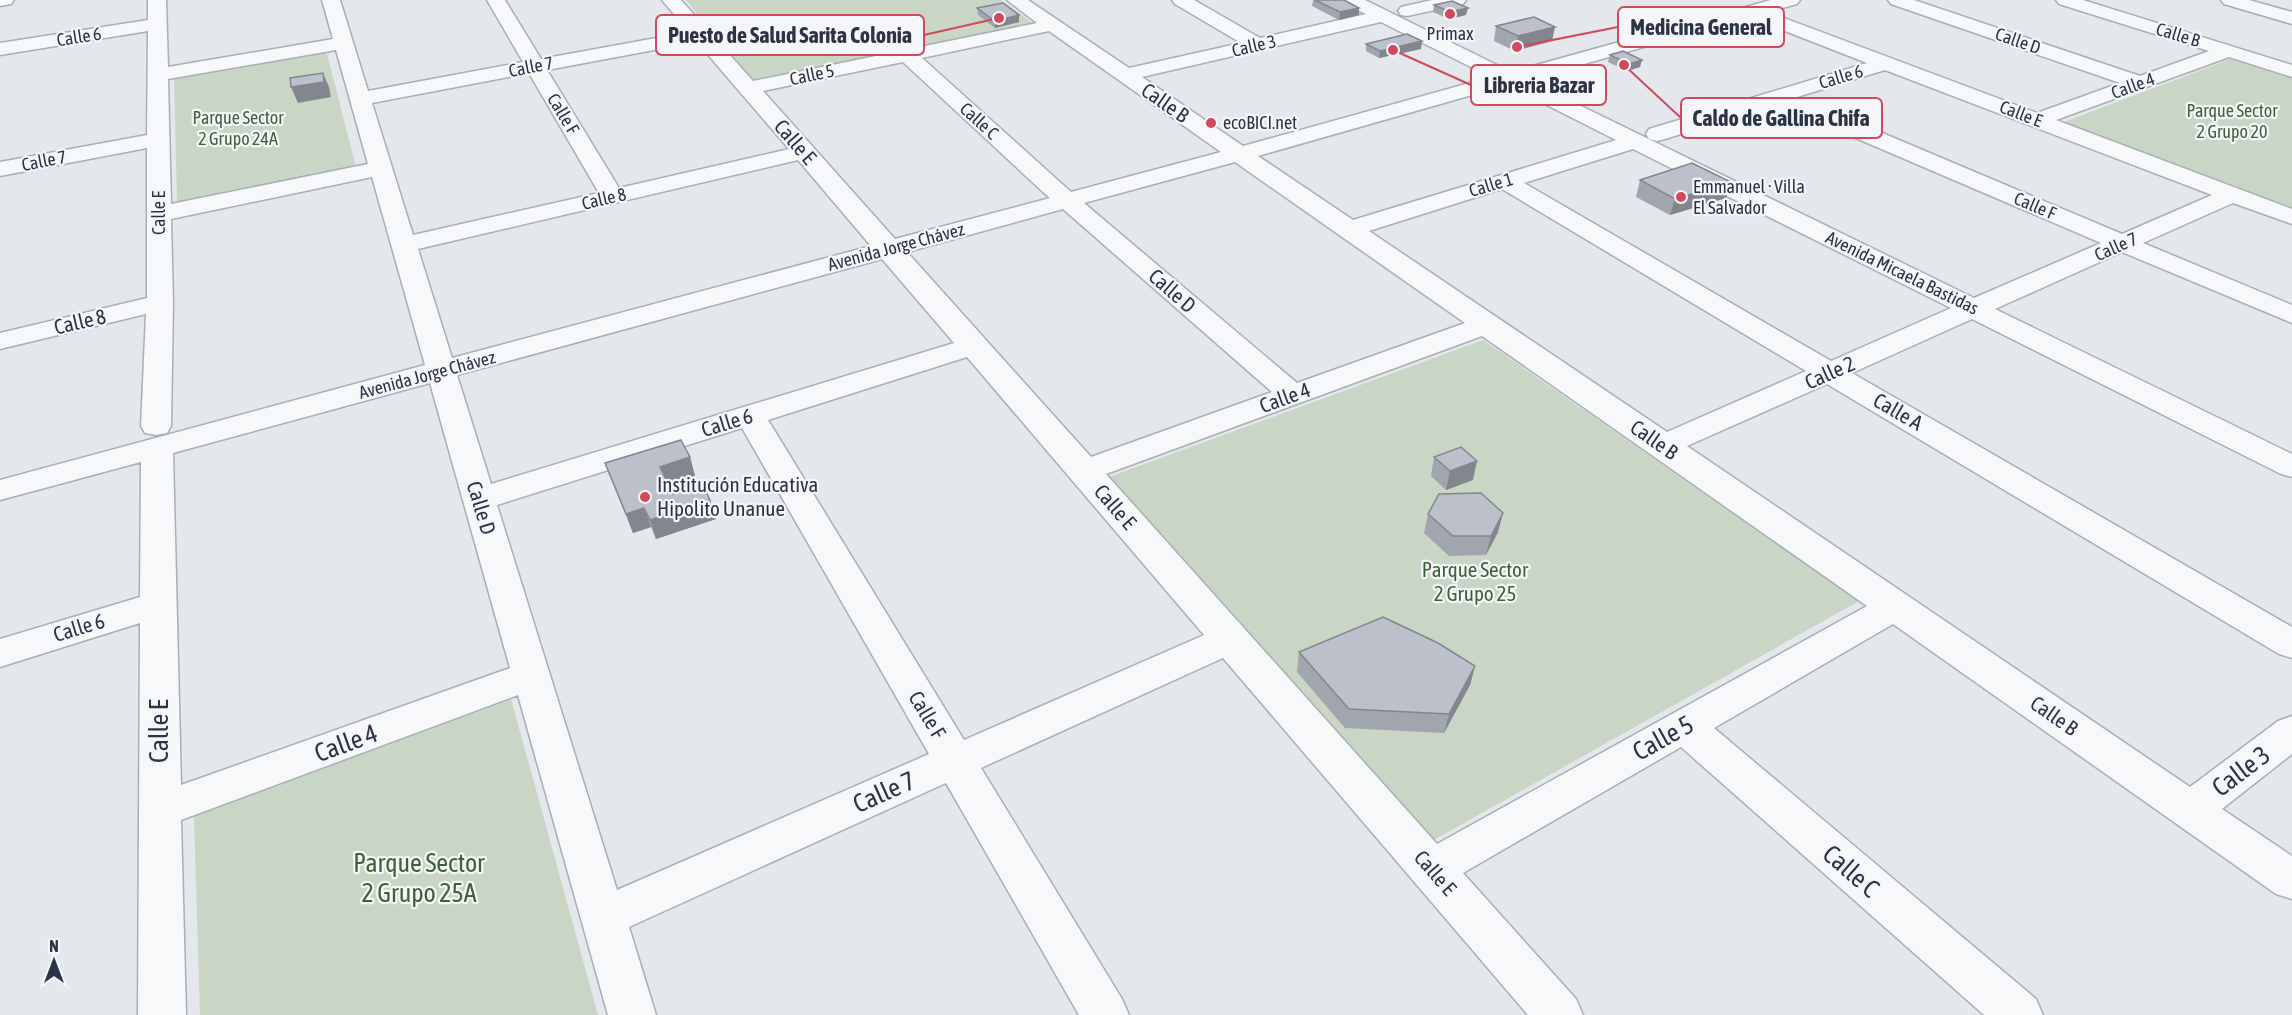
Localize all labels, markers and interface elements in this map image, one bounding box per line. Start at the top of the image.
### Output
marker: Primax [1443,7,1457,21]
callout: Medicina General [1618,7,1784,47]
text: Medicina General [1630,14,1773,40]
callout: Puesto de Salud Sarita Colonia [656,15,924,55]
street label: Calle B [2154,18,2203,51]
text: Puesto de Salud Sarita Colonia [668,22,912,48]
street label: Calle 6 [55,23,103,50]
place label: Primax [1427,23,1473,44]
street label: Calle D [1993,23,2044,58]
street label: Calle 3 [1230,30,1278,61]
street label: Calle 7 [507,52,555,81]
street label: Calle 5 [788,60,836,89]
street label: Calle 6 [1816,60,1865,93]
callout: Libreria Bazar [1471,65,1606,105]
street label: Calle 4 [2108,68,2158,103]
text: Libreria Bazar [1484,72,1595,98]
street label: Calle B [1137,77,1194,127]
street label: Calle F [543,90,584,139]
street label: Calle E [1997,96,2046,131]
street label: Calle C [956,98,1003,143]
callout: Caldo de Gallina Chifa [1681,98,1882,138]
park label: Parque Sector 2 Grupo 20 [2186,100,2278,142]
text: Caldo de Gallina Chifa [1692,105,1870,131]
park label: Parque Sector 2 Grupo 24A [192,107,284,149]
place label: ecoBICI.net [1223,112,1297,133]
street label: Calle E [770,114,822,169]
marker: ecoBICI.net [1204,116,1218,130]
street label: Calle 7 [20,146,68,175]
street label: Calle 1 [1466,168,1515,201]
place label: Emmanuel · Villa El Salvador [1693,176,1805,218]
street label: Calle 8 [580,183,628,214]
street label: Calle F [2011,187,2060,224]
marker: Emmanuel · Villa El Salvador [1674,190,1688,204]
street label: Calle E [148,191,169,235]
street label: Avenida Jorge Chávez [825,218,967,275]
street label: Avenida Micaela Bastidas [1822,226,1982,319]
street label: Calle 7 [2091,228,2141,265]
street label: Calle D [1144,263,1201,317]
street label: Calle 8 [52,303,108,339]
street label: Avenida Jorge Chávez [356,346,498,403]
street label: Calle 2 [1801,350,1858,394]
street label: Calle 4 [1256,377,1314,417]
street label: Calle A [1870,388,1928,435]
street label: Calle 6 [698,403,755,441]
street label: Calle B [1626,414,1683,464]
place label: Institución Educativa Hipolito Unanue [657,472,818,520]
street label: Calle D [463,478,501,537]
street label: Calle E [1090,479,1142,534]
marker: Institución Educativa Hipolito Unanue [638,490,652,504]
park label: Parque Sector 2 Grupo 25 [1422,557,1529,605]
street label: Calle 6 [50,608,107,646]
street label: Calle F [904,686,952,743]
street label: Calle B [2026,690,2083,740]
street label: Calle E [144,699,174,763]
street label: Calle 5 [1627,709,1699,767]
street label: Calle 4 [310,718,382,768]
street label: Calle 3 [2206,739,2276,803]
street label: Calle 7 [848,765,920,819]
street label: Calle C [1817,839,1885,904]
street label: Calle E [1410,845,1462,900]
park label: Parque Sector 2 Grupo 25A [353,848,485,908]
north arrow [24,931,84,991]
text: N [49,937,59,955]

